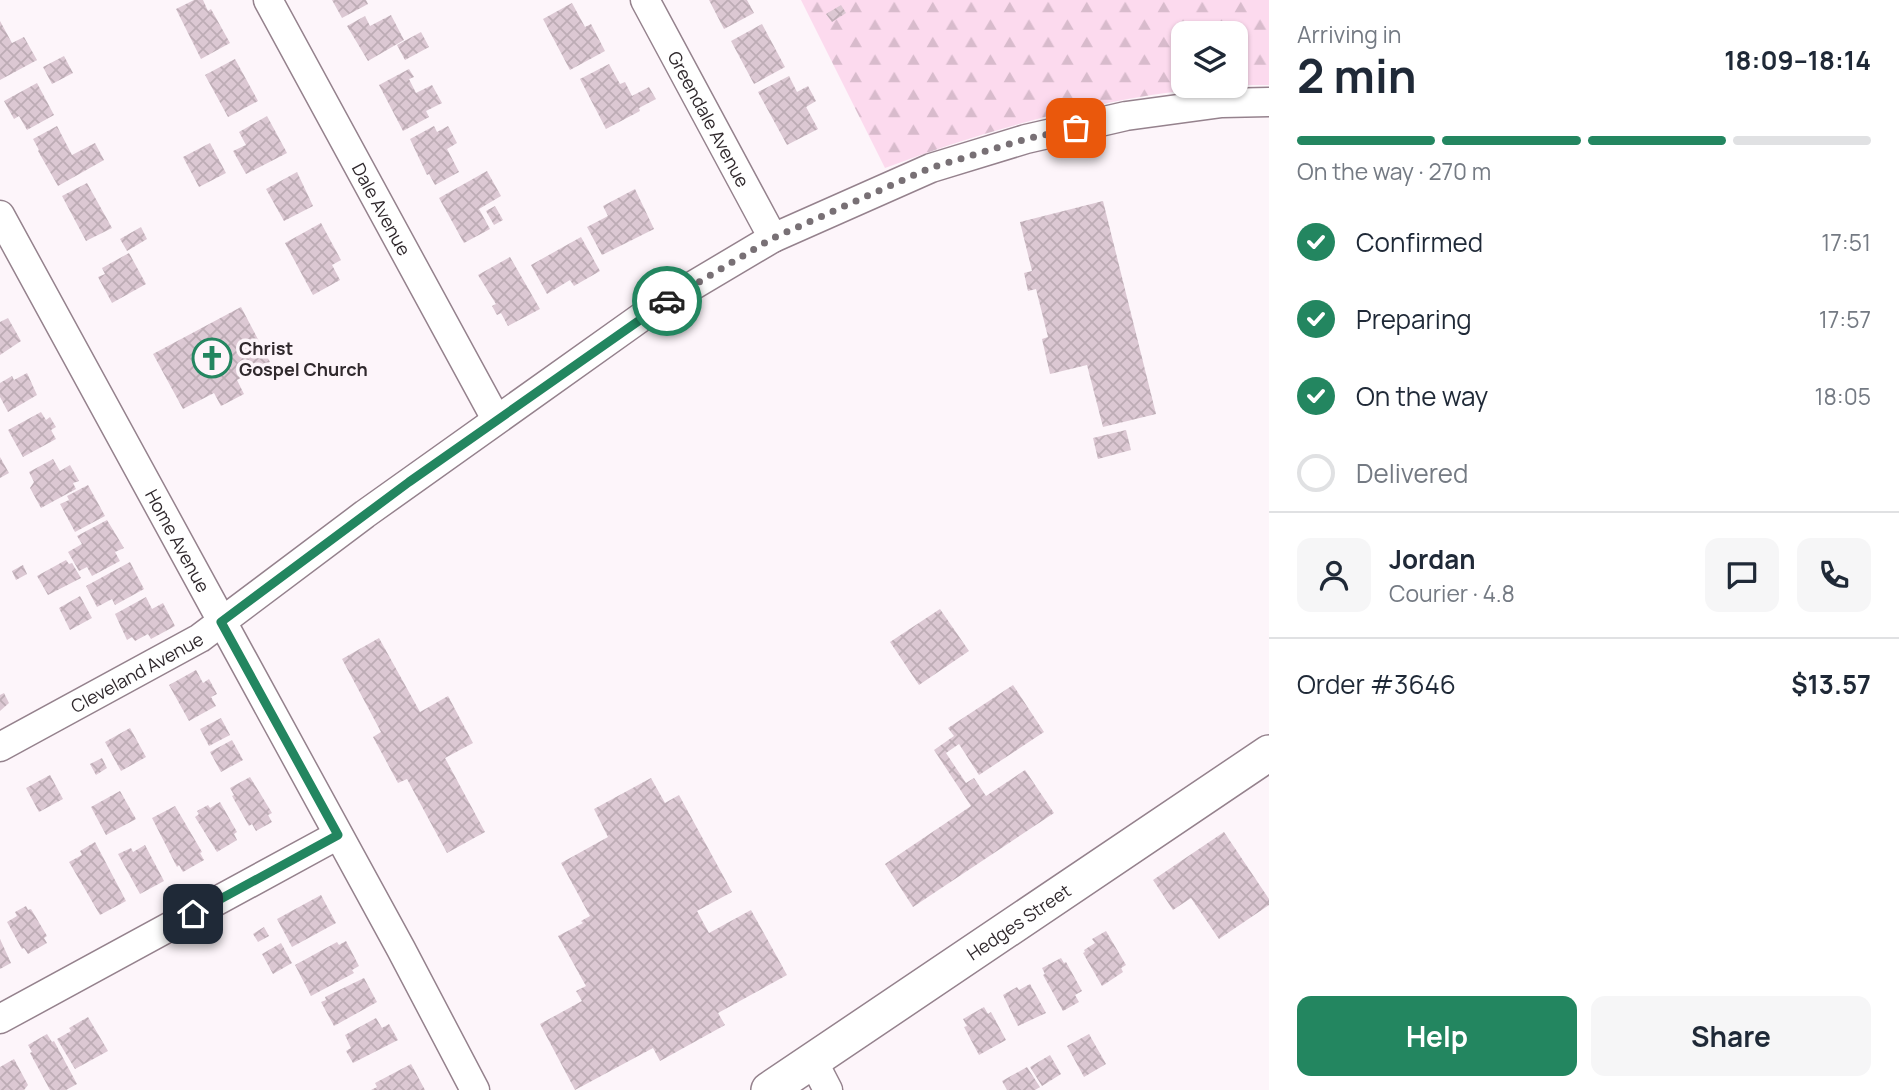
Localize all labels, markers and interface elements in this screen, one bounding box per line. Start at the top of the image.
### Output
text: Arriving in [1297,18,1402,50]
map controls [1171,21,1248,98]
button: layers [1171,21,1248,98]
text: 18:09–18:14 [1724,42,1871,78]
text: 2 min [1297,44,1417,107]
street label: Greendale Avenue [663,47,755,191]
pin [1046,98,1106,158]
icon: bag [1057,109,1095,147]
text: On the way · 270 m [1297,155,1491,187]
street label: Dale Avenue [347,158,417,260]
icon: check [1297,223,1335,261]
text: Confirmed [1356,224,1483,260]
text: 17:51 [1821,226,1871,258]
courier [632,266,702,336]
icon: car [648,282,686,320]
icon: check [1297,300,1335,338]
text: Preparing [1356,301,1472,337]
text: 17:57 [1819,303,1871,335]
place label: Christ Gospel Church [239,336,368,381]
church icon: Christ Gospel Church [191,337,233,379]
icon: check [1297,377,1335,415]
text: On the way [1356,378,1488,414]
text: 18:05 [1814,380,1871,412]
text: Delivered [1356,455,1468,491]
street label: Home Avenue [140,485,216,596]
button: person [1297,538,1371,612]
button: chat [1705,538,1779,612]
button: phone [1797,538,1871,612]
text: Jordan [1389,541,1475,577]
text: Courier · 4.8 [1389,577,1515,609]
street label: Cleveland Avenue [67,627,207,718]
text: Order #3646 [1297,666,1456,702]
text: $13.57 [1791,666,1871,702]
street label: Hedges Street [962,878,1075,965]
pin [163,884,223,944]
icon: home [174,895,212,933]
button: Help [1297,996,1577,1076]
button: Share [1591,996,1871,1076]

